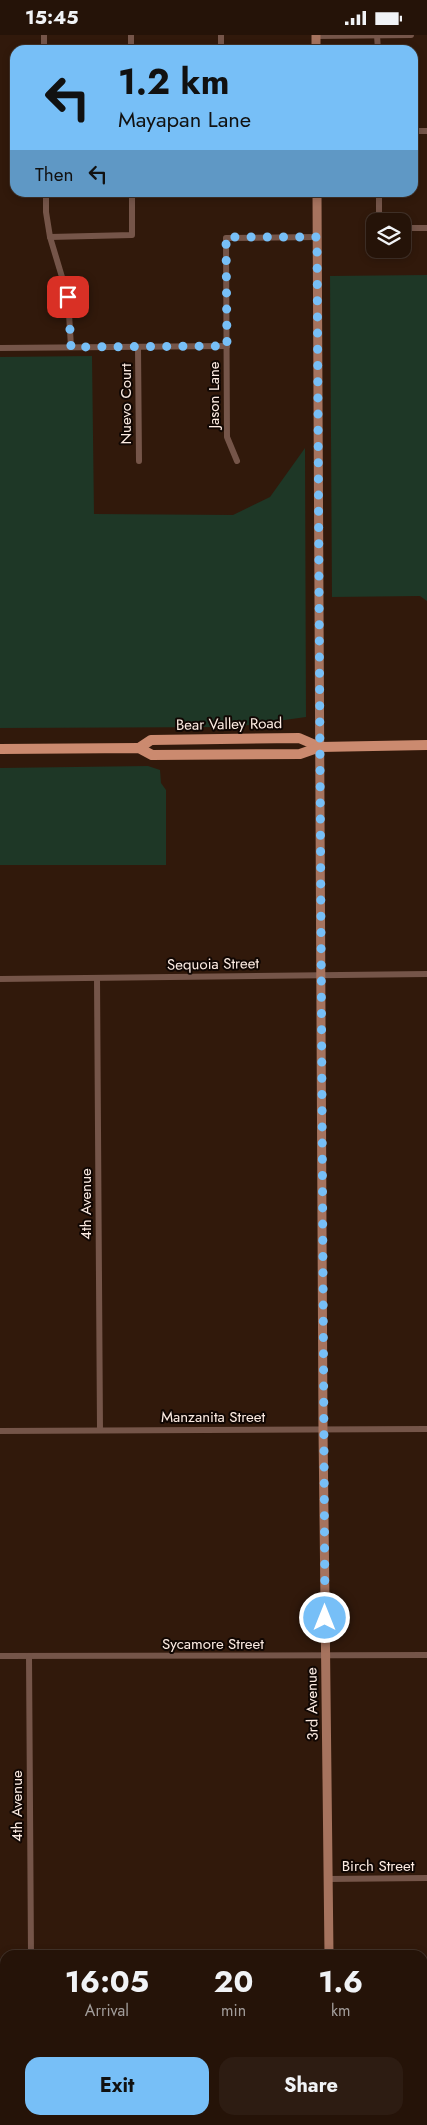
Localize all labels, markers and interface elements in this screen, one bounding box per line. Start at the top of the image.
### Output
text: 15:45 [25,4,79,31]
text: 1.2 km [118,57,229,107]
icon: left [35,65,100,130]
text: Mayapan Lane [118,103,251,135]
icon: left [84,160,112,188]
text: Then [35,161,74,188]
map controls [366,213,411,258]
button: layers [366,213,411,258]
pin [47,276,89,318]
icon: arrive [54,283,82,311]
street label: Jason Lane [203,361,225,431]
street label: Nuevo Court [115,363,137,445]
street label: Bear Valley Road [176,712,282,736]
street label: Sequoia Street [167,952,260,976]
street label: 4th Avenue [75,1168,97,1240]
street label: Manzanita Street [161,1406,266,1428]
position arrow [298,1591,350,1643]
street label: Sycamore Street [162,1633,264,1655]
street label: 3rd Avenue [300,1667,324,1741]
street label: 4th Avenue [6,1770,28,1842]
street label: Birch Street [342,1855,415,1877]
text: 16:05 [65,1960,149,2003]
text: 20 [214,1960,253,2003]
text: 1.6 [318,1960,363,2003]
text: Arrival [85,1999,129,2022]
text: min [221,1999,246,2022]
text: km [331,1999,350,2022]
button: Exit [25,2057,209,2115]
button: Share [219,2057,403,2115]

